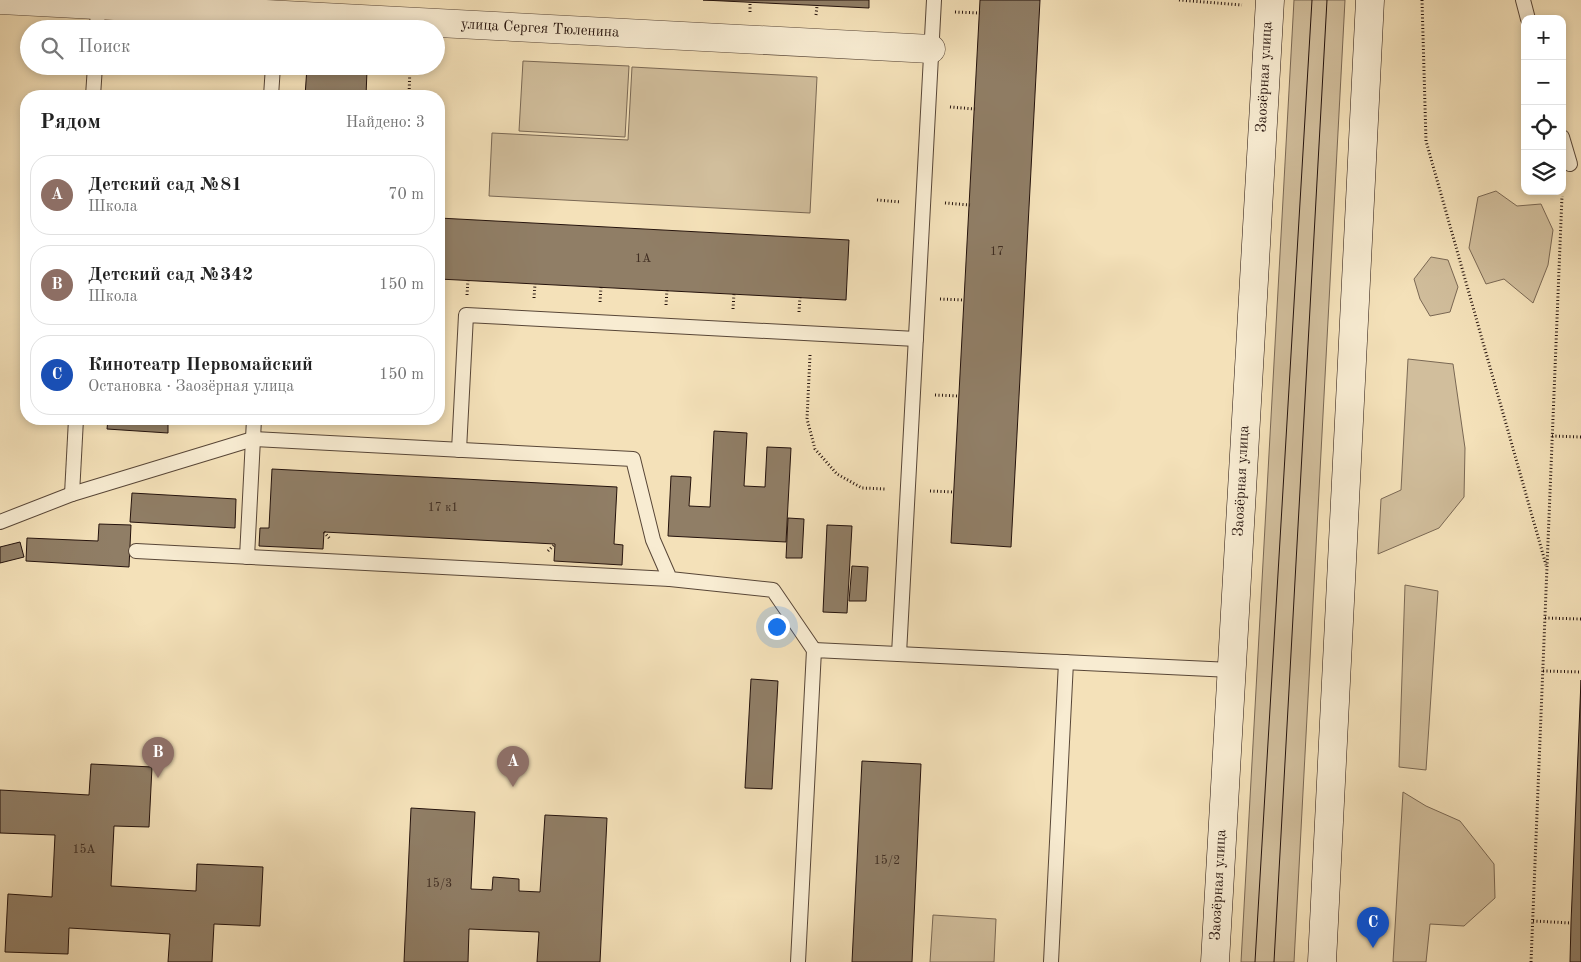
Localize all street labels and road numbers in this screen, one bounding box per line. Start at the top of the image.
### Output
street label: улица Сергея Тюленина [460,17,620,41]
street label: Заозёрная улица [1255,20,1275,133]
street label: Заозёрная улица [1232,424,1252,537]
street label: Заозёрная улица [1209,828,1229,941]

